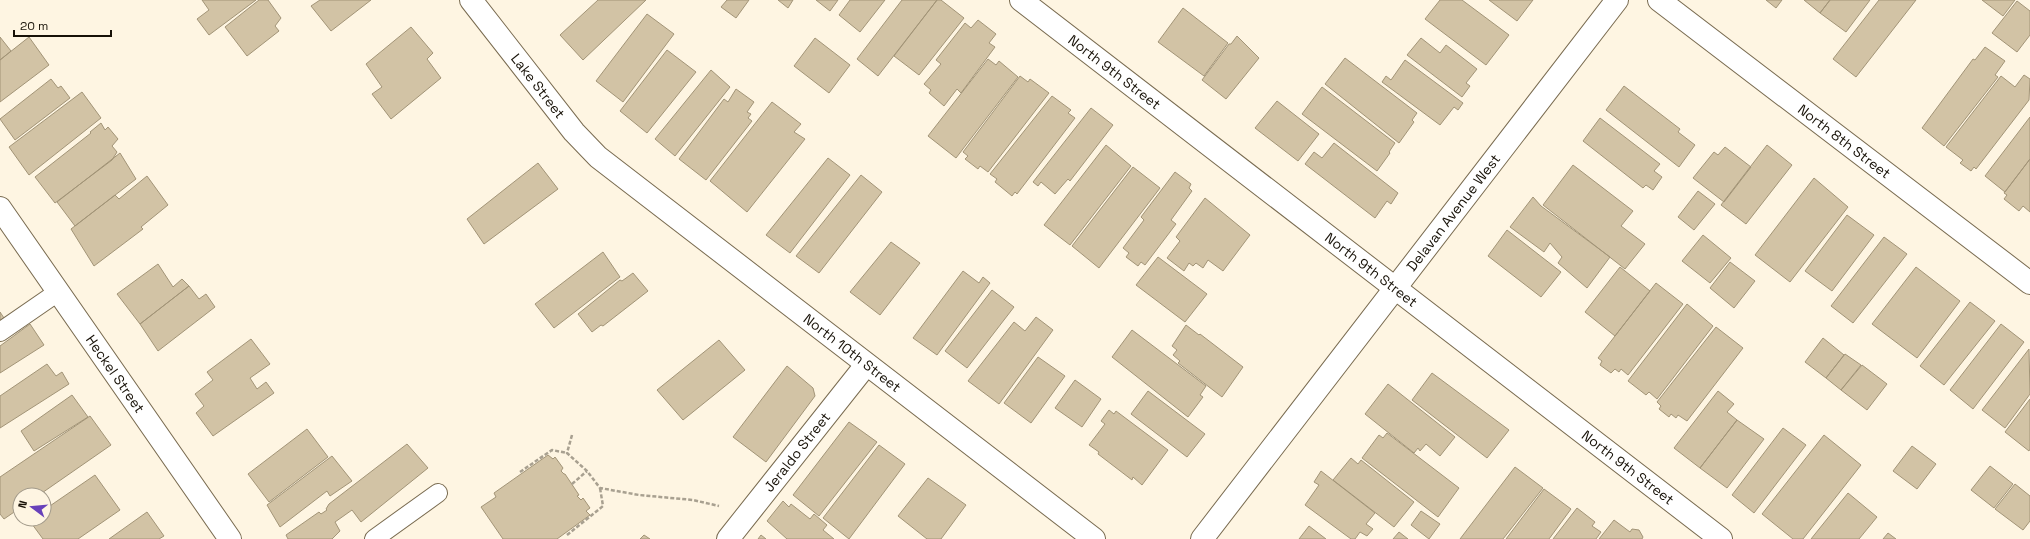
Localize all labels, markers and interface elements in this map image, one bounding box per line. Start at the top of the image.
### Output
scale bar [14,12,111,38]
text: 20 m [20,18,48,34]
street label: North 9th Street [1065,31,1164,113]
street label: Lake Street [507,50,569,122]
street label: North 8th Street [1794,100,1894,182]
street label: Delavan Avenue West [1403,150,1504,275]
street label: North 9th Street [1321,228,1421,311]
street label: North 10th Street [800,310,905,396]
street label: Heckel Street [82,331,149,416]
street label: Jeraldo Street [760,408,834,496]
street label: North 9th Street [1578,426,1678,509]
north arrow [12,487,52,527]
text: N [15,499,30,510]

